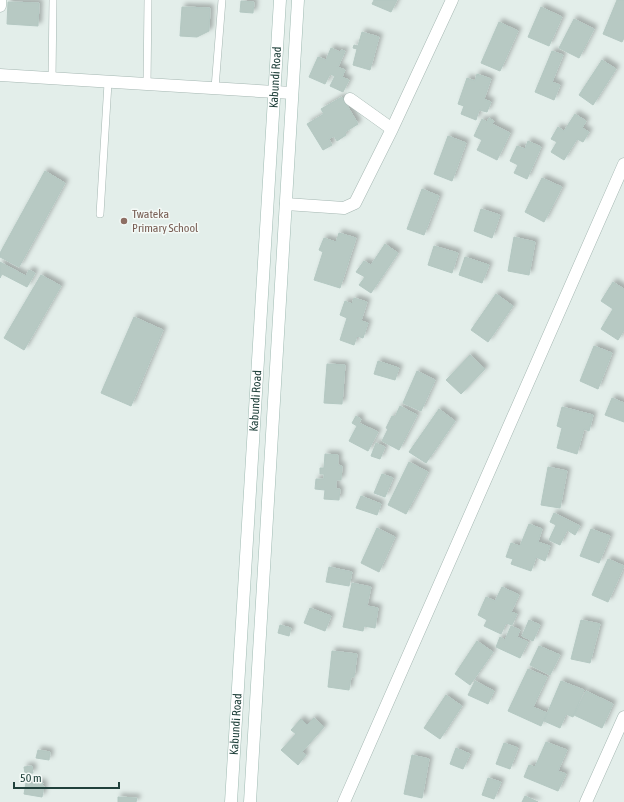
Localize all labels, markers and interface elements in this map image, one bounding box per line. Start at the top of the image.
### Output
street label: Kabundi Road [266,46,284,109]
place label: Twateka Primary School [132,207,199,235]
marker: Twateka Primary School [119,216,129,226]
street label: Kabundi Road [247,370,264,432]
street label: Kabundi Road [227,693,245,755]
scale bar [14,764,119,790]
text: 50 m [20,771,42,785]

